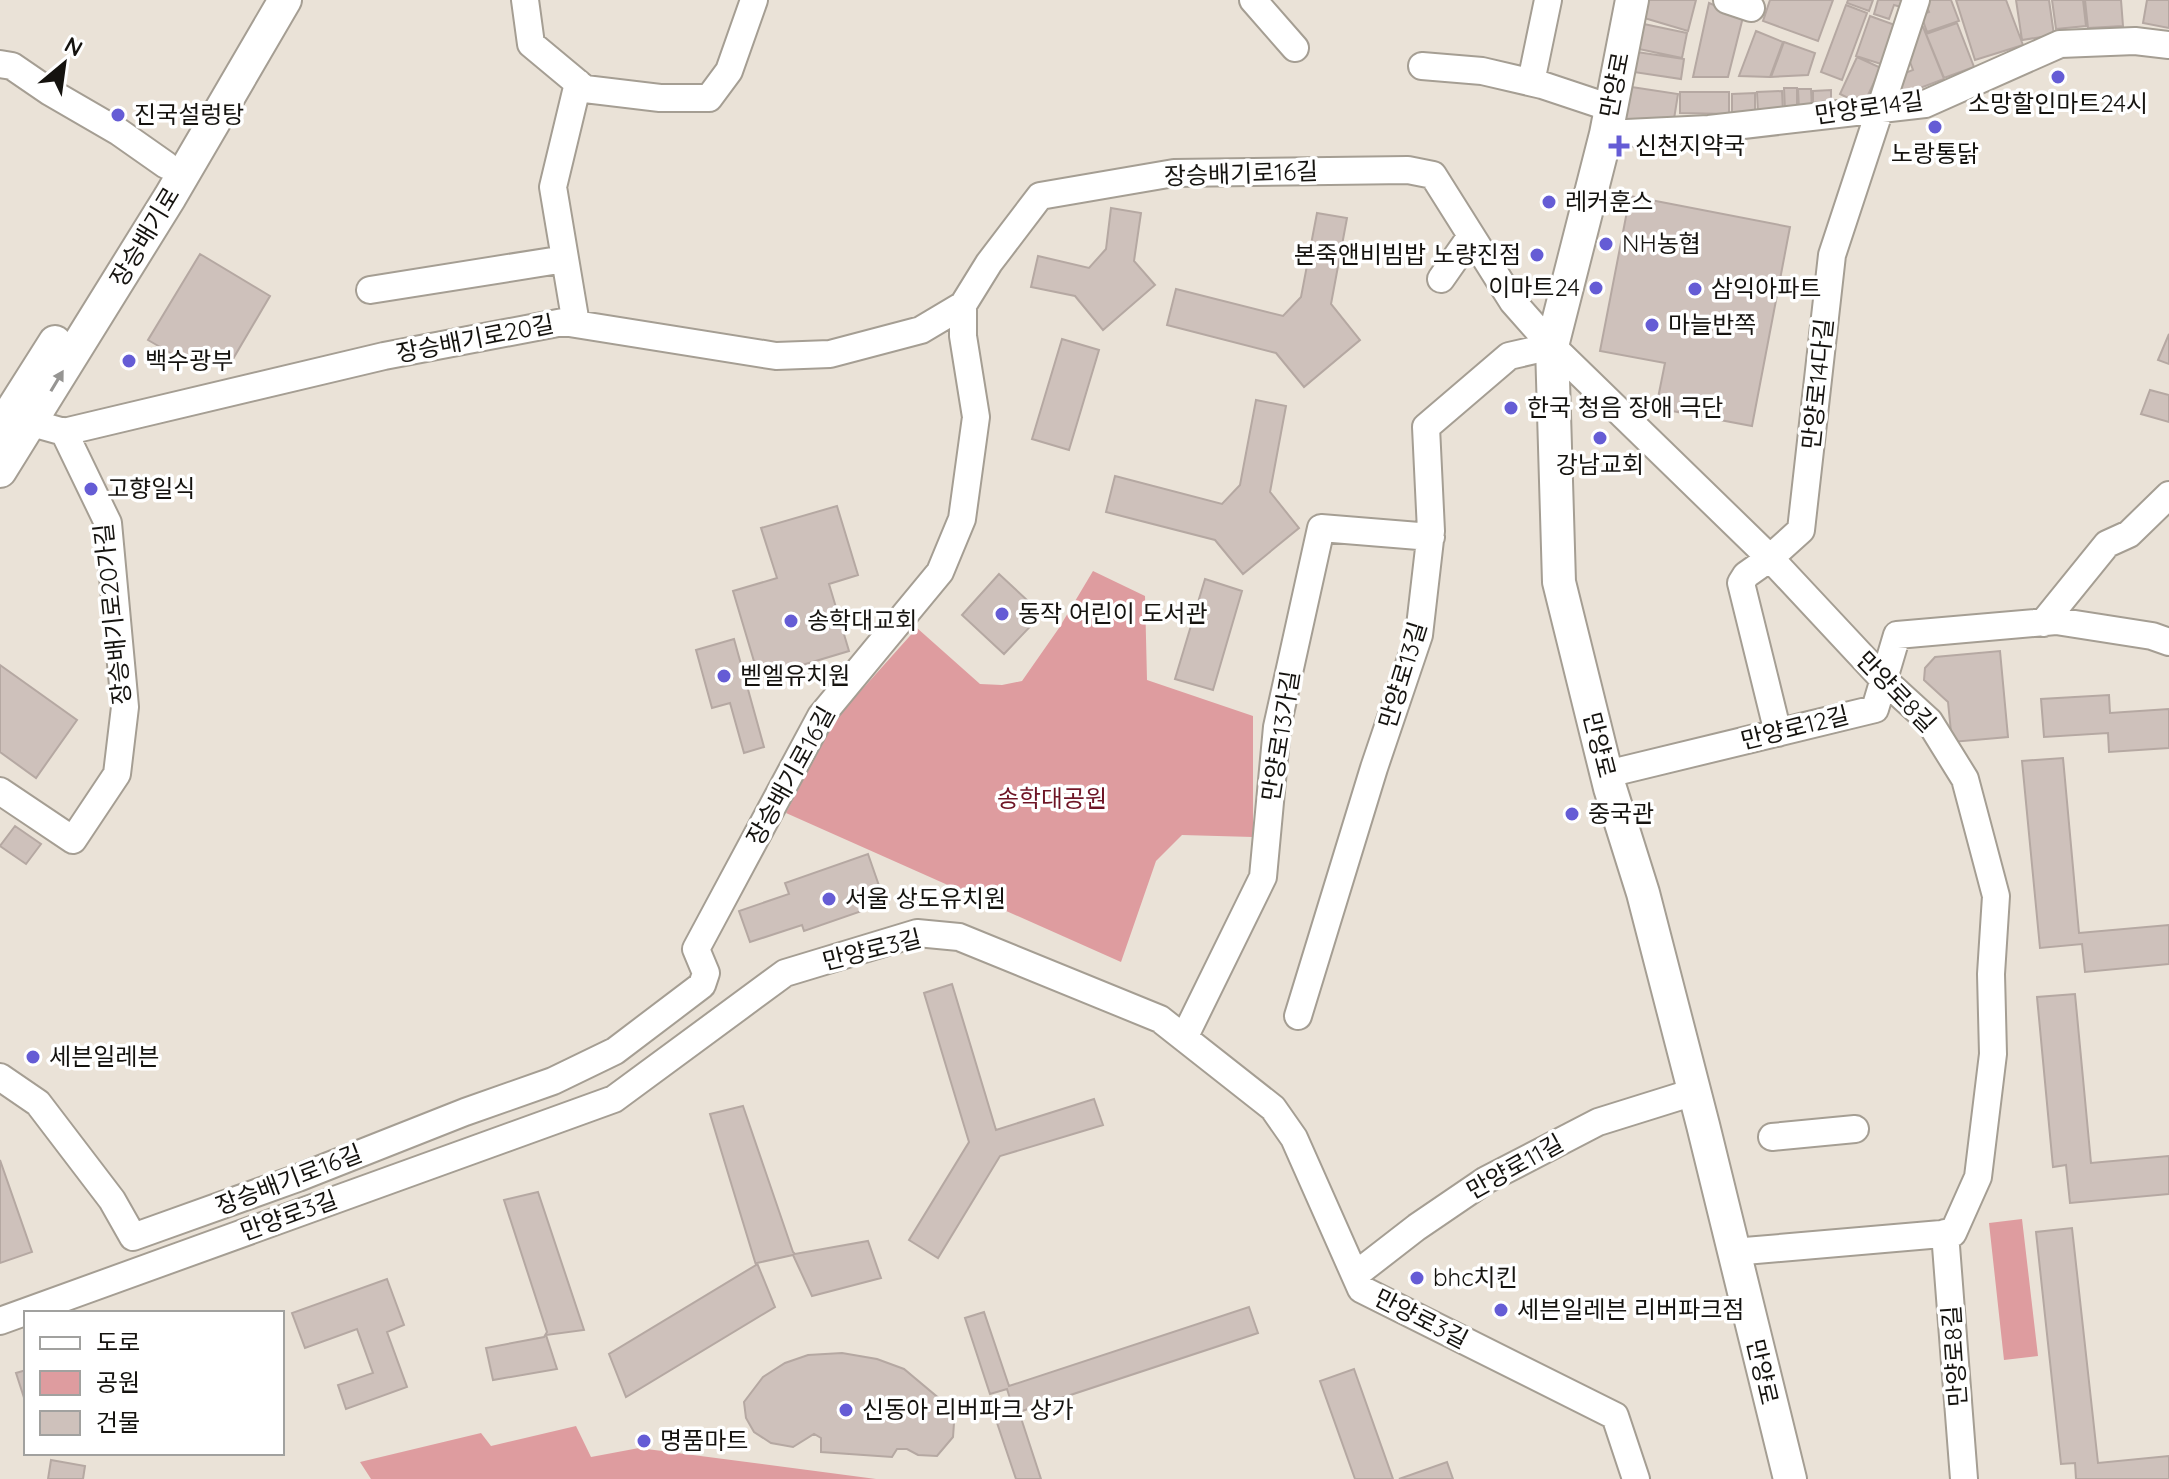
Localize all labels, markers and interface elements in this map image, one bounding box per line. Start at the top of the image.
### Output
north arrow [24,24,104,104]
text: N [60,30,88,63]
street label: 만양로 [1593,49,1635,120]
marker: 소망할인마트24시 [2049,68,2067,86]
street label: 만양로14길 [1813,85,1925,129]
place label: 소망할인마트24시 [1968,88,2148,118]
place label: 진국설렁탕 [134,99,244,129]
marker: 진국설렁탕 [109,106,127,124]
marker: 노랑통닭 [1926,118,1944,136]
place label: 신천지약국 [1635,130,1745,160]
marker: 신천지약국 [1610,137,1628,155]
place label: 노랑통닭 [1891,138,1979,168]
street label: 장승배기로16길 [1163,155,1319,191]
street label: 장승배기로 [103,181,185,292]
place label: 레커훈스 [1565,186,1653,216]
marker: 레커훈스 [1540,193,1558,211]
place label: NH농협 [1622,228,1701,258]
marker: NH농협 [1597,235,1615,253]
place label: 본죽앤비빔밥 노량진점 [1294,239,1521,269]
marker: 본죽앤비빔밥 노량진점 [1528,246,1546,264]
place label: 이마트24 [1488,272,1580,302]
place label: 삼익아파트 [1711,273,1821,303]
marker: 이마트24 [1587,279,1605,297]
marker: 삼익아파트 [1686,280,1704,298]
street label: 장승배기로20길 [393,308,556,368]
place label: 마늘반쪽 [1668,309,1756,339]
marker: 마늘반쪽 [1643,316,1661,334]
street label: 만양로14다길 [1795,317,1839,451]
place label: 백수광부 [145,345,233,375]
marker: 백수광부 [120,352,138,370]
one-way arrow [50,370,64,392]
place label: 한국 청음 장애 극단 [1527,392,1723,422]
marker: 한국 청음 장애 극단 [1502,399,1520,417]
marker: 강남교회 [1591,429,1609,447]
place label: 강남교회 [1556,449,1644,479]
place label: 고향일식 [107,473,195,503]
marker: 고향일식 [82,480,100,498]
street label: 장승배기로20가길 [88,522,136,706]
place label: 동작 어린이 도서관 [1018,598,1208,628]
place label: 송학대교회 [807,605,917,635]
marker: 동작 어린이 도서관 [993,605,1011,623]
marker: 송학대교회 [782,612,800,630]
street label: 만양로13길 [1372,618,1432,732]
street label: 만양로8길 [1851,644,1943,738]
place label: 벧엘유치원 [740,660,850,690]
marker: 벧엘유치원 [715,667,733,685]
street label: 만양로13가길 [1255,668,1305,803]
street label: 만양로12길 [1738,699,1852,755]
street label: 장승배기로16길 [740,701,841,850]
street label: 만양로 [1577,709,1623,781]
park label: 송학대공원 [997,783,1107,813]
place label: 중국관 [1588,798,1654,828]
marker: 중국관 [1563,805,1581,823]
place label: 서울 상도유치원 [845,883,1006,913]
marker: 서울 상도유치원 [820,890,838,908]
street label: 만양로3길 [819,922,924,976]
place label: 세븐일레븐 [49,1041,159,1071]
marker: 세븐일레븐 [24,1048,42,1066]
street label: 만양로11길 [1461,1127,1568,1205]
street label: 장승배기로16길 [211,1137,366,1221]
street label: 만양로3길 [236,1184,341,1246]
place label: bhc치킨 [1433,1262,1518,1292]
marker: bhc치킨 [1408,1269,1426,1287]
street label: 만양로3길 [1370,1282,1473,1354]
place label: 세븐일레븐 리버파크점 [1517,1294,1744,1324]
marker: 세븐일레븐 리버파크점 [1492,1301,1510,1319]
street label: 만양로8길 [1936,1305,1972,1408]
legend [24,1311,284,1455]
text: 도로 [96,1327,140,1357]
street label: 만양로 [1741,1336,1785,1407]
text: 공원 [96,1367,140,1397]
place label: 신동아 리버파크 상가 [862,1394,1074,1424]
marker: 신동아 리버파크 상가 [837,1401,855,1419]
text: 건물 [96,1407,140,1437]
place label: 명품마트 [660,1425,748,1455]
marker: 명품마트 [635,1432,653,1450]

